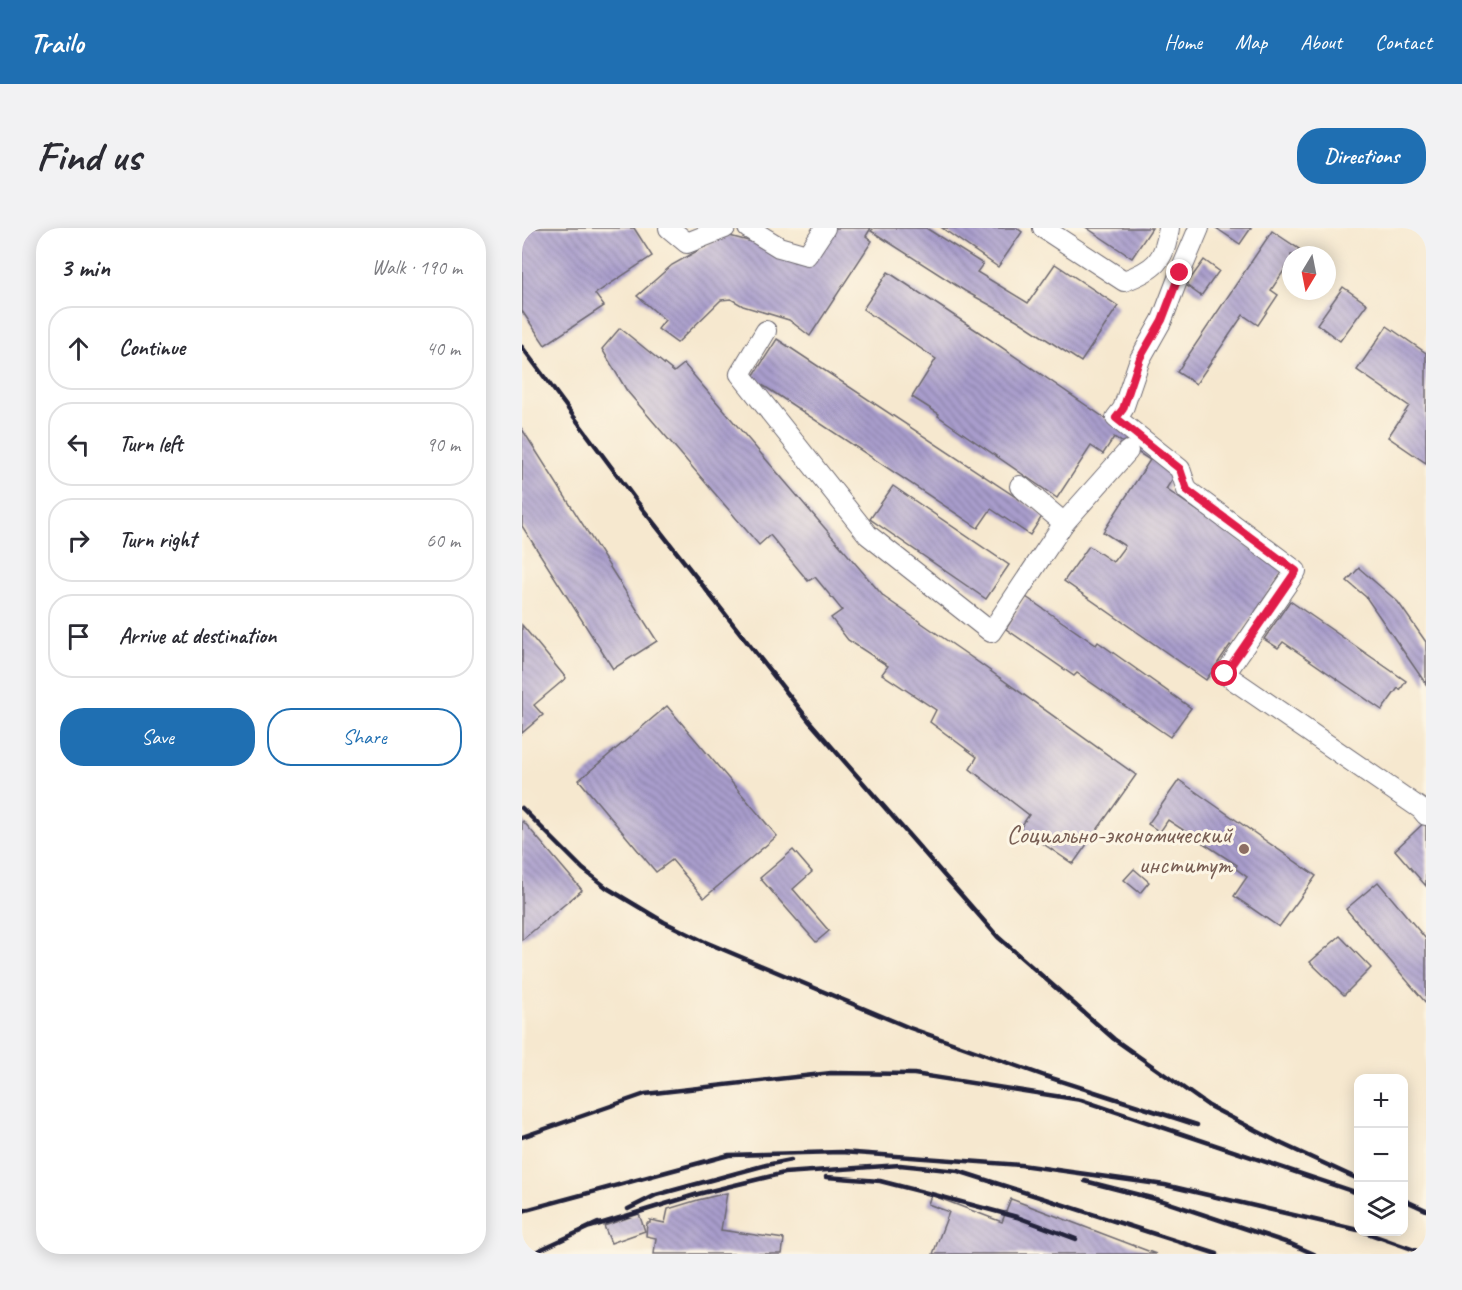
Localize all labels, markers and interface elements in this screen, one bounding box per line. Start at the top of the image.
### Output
text: Trailo [30,25,84,60]
text: Home [1164,29,1202,55]
text: Map [1235,29,1267,55]
text: About [1300,29,1342,55]
text: Contact [1375,29,1432,55]
button: Directions [1297,128,1426,184]
text: Find us [36,130,141,183]
north arrow [1282,246,1336,300]
text: 3 min [60,251,110,284]
text: Walk · 190 m [372,255,462,280]
route end [1166,259,1192,285]
icon: ahead [62,332,95,365]
text: Continue [119,334,185,362]
text: 40 m [426,336,460,361]
icon: left [62,428,95,461]
text: Turn left [119,430,183,458]
text: 90 m [426,432,460,457]
icon: right [62,524,95,557]
text: Turn right [119,526,196,554]
text: 60 m [426,528,460,553]
icon: arrive [62,620,95,653]
text: Arrive at destination [119,622,276,650]
route start [1211,660,1237,686]
button: Save [60,708,255,766]
button: Share [267,708,462,766]
place label: Социально-экономический институт [1007,818,1234,881]
marker: Социально-экономический институт [1237,842,1251,856]
map controls [1354,1074,1408,1236]
button: + [1354,1074,1408,1128]
button: − [1354,1128,1408,1182]
button: layers [1354,1182,1408,1236]

